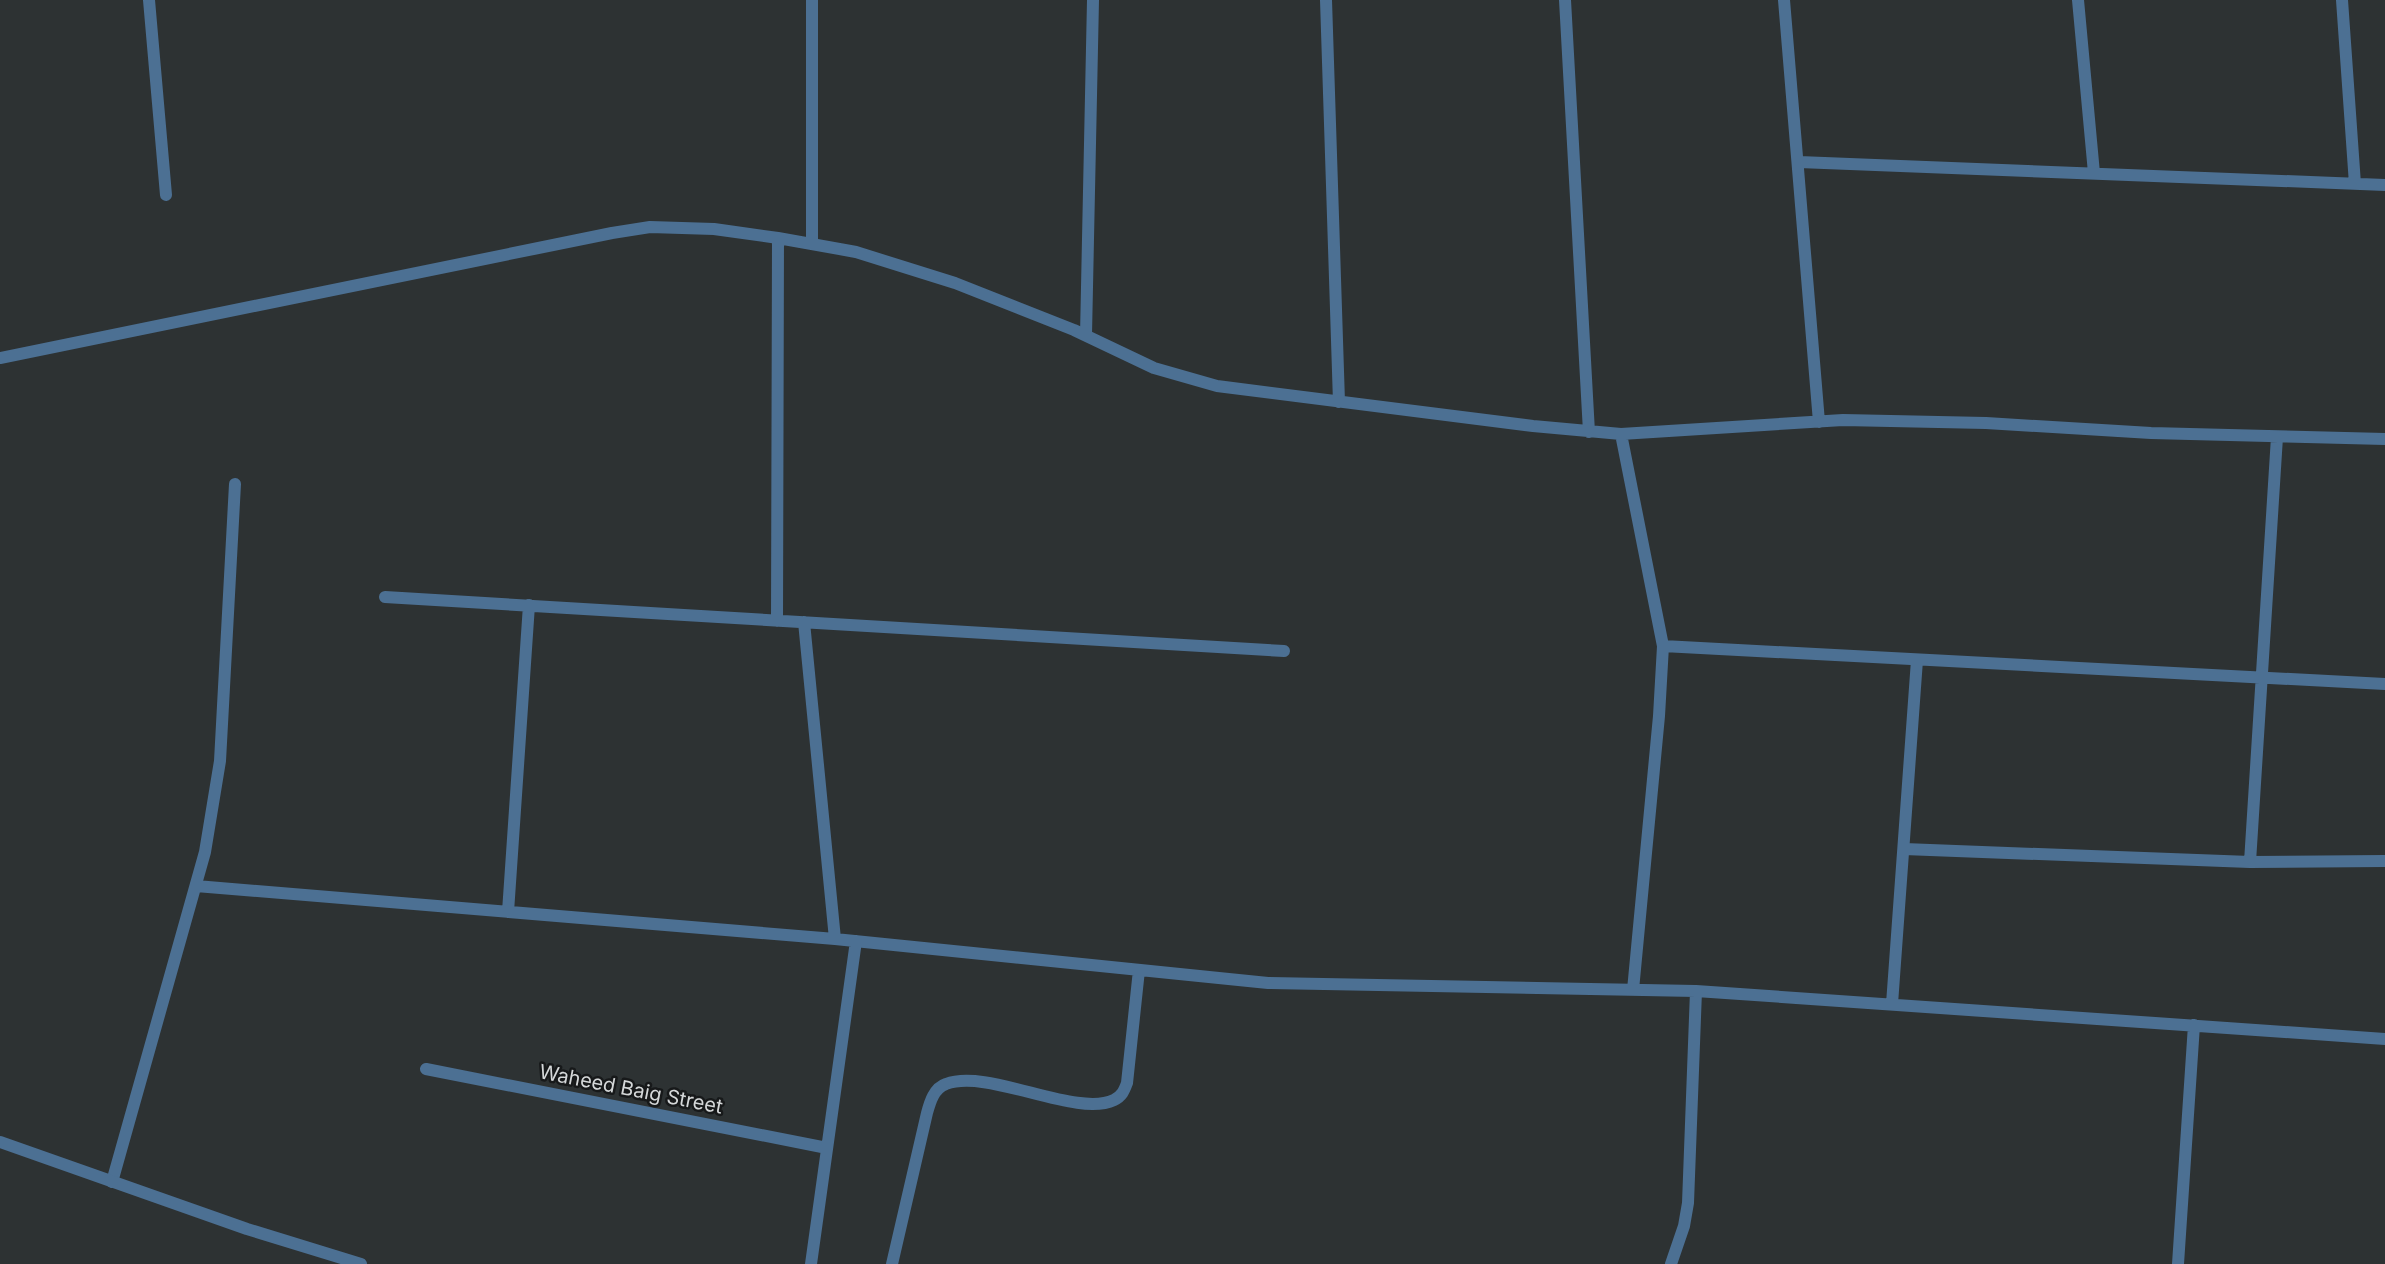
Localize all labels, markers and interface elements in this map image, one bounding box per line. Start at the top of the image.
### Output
street label: Waheed Baig Street [537,1059,725,1119]

